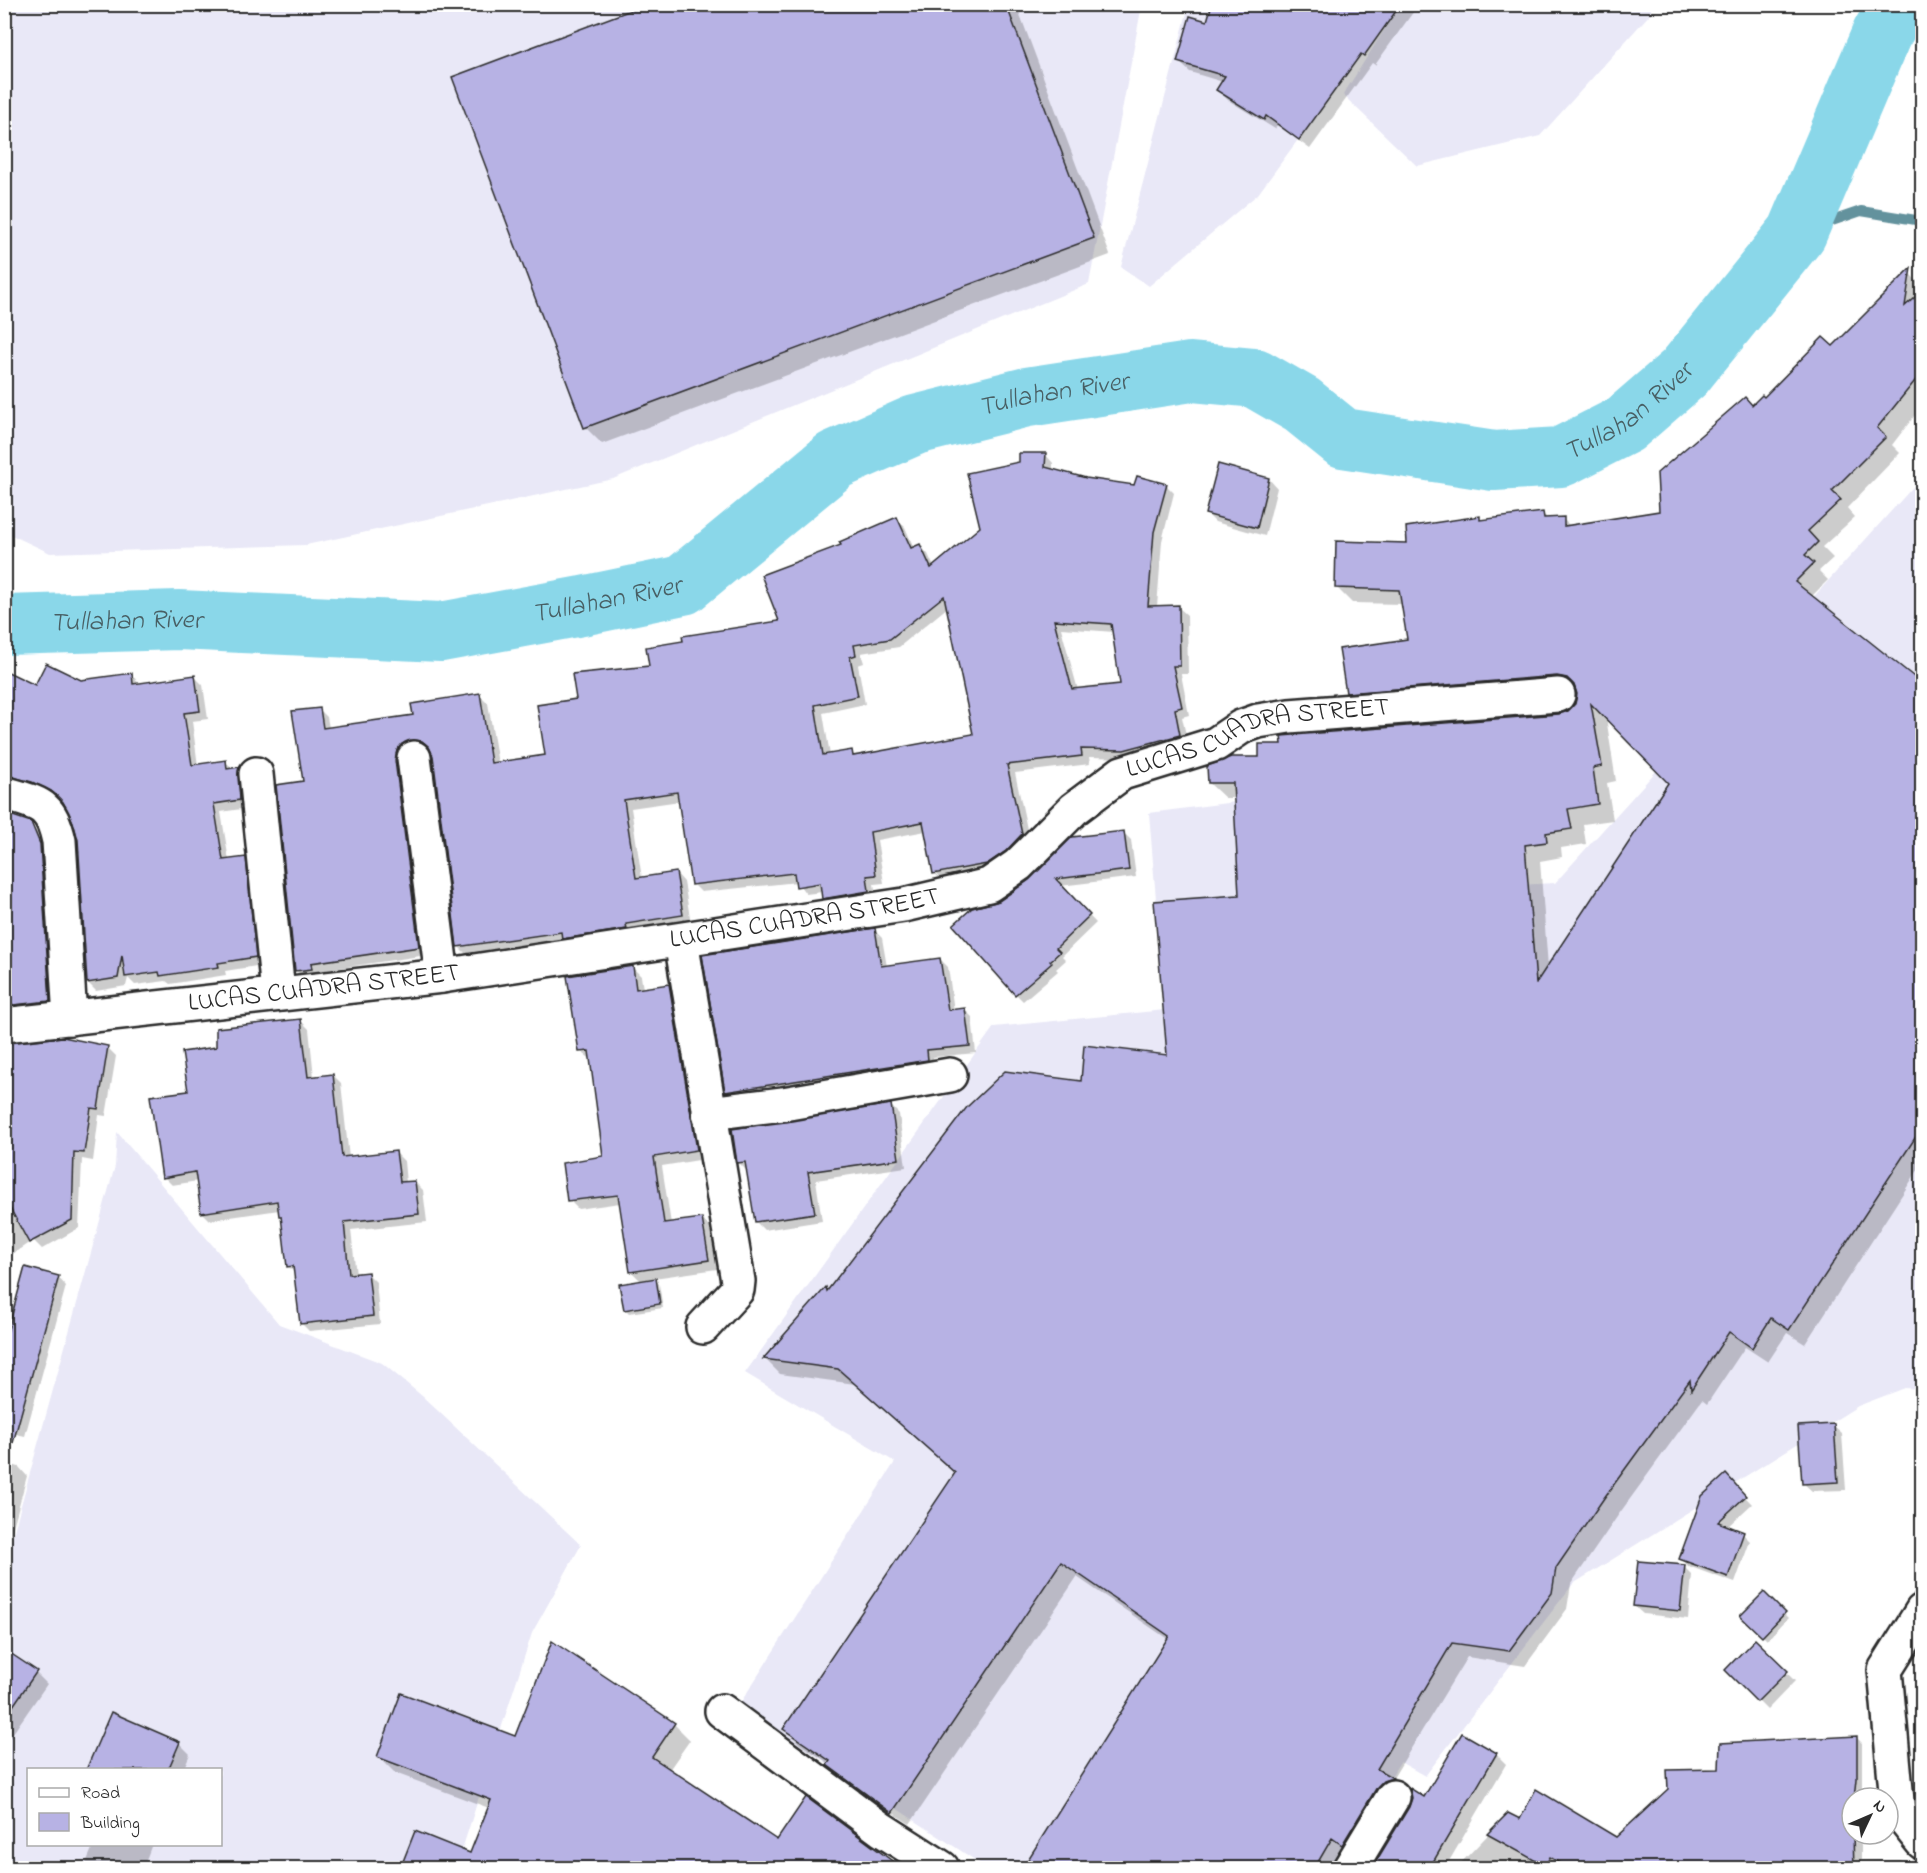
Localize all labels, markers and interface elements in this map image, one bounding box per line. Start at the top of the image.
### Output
water label: Tullahan River [1557,352,1706,472]
water label: Tullahan River [974,362,1135,428]
water label: Tullahan River [529,566,689,634]
water label: Tullahan River [49,600,206,643]
street label: LUCAS CUADRA STREET [1122,689,1391,790]
street label: LUCAS CUADRA STREET [667,878,944,960]
street label: LUCAS CUADRA STREET [186,954,463,1023]
legend [27,1768,222,1846]
text: Road [81,1781,120,1807]
north arrow [1840,1786,1900,1846]
text: N [1867,1795,1892,1819]
text: Building [80,1811,140,1838]

